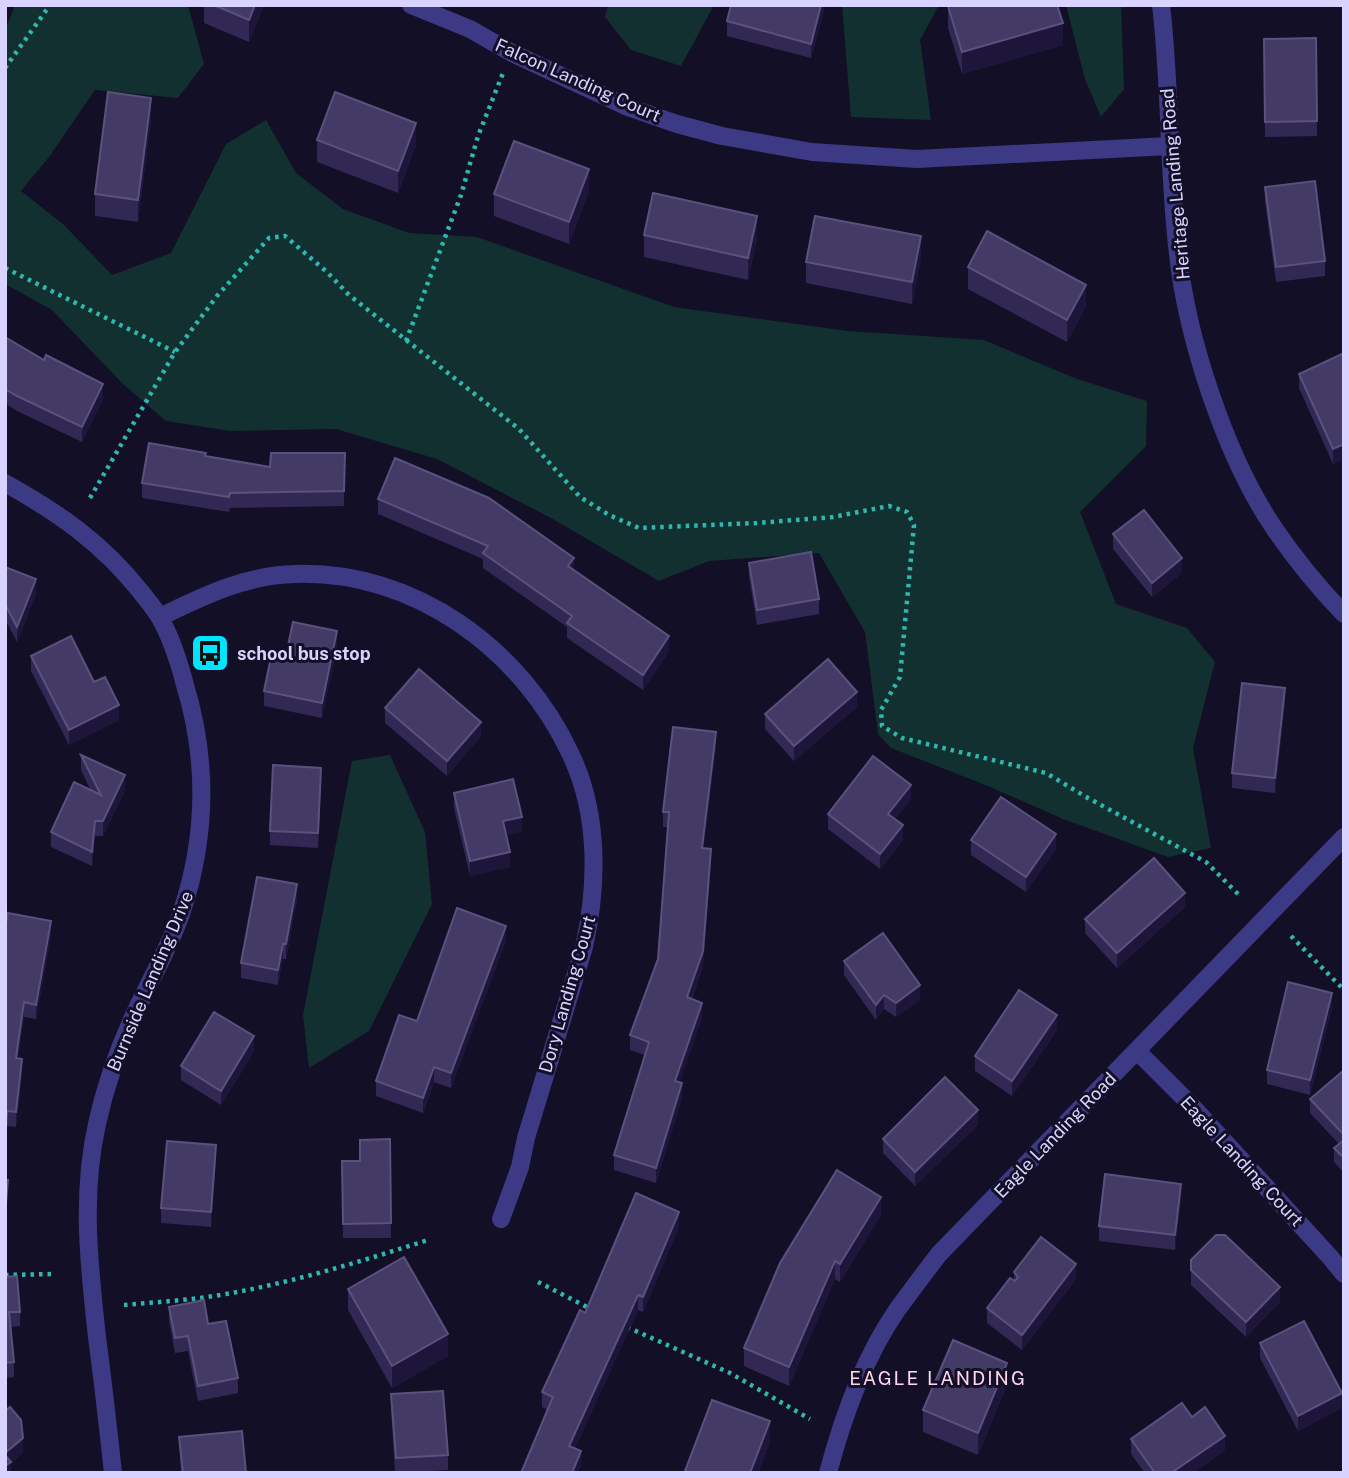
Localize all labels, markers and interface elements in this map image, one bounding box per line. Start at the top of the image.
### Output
street label: Falcon Landing Court [492,34,664,126]
street label: Heritage Landing Road [1156,87,1194,281]
bus stop icon: school bus stop [189,632,231,674]
place label: school bus stop [237,643,371,664]
street label: Burnside Landing Drive [103,888,197,1074]
street label: Dory Landing Court [535,913,599,1075]
street label: Eagle Landing Road [990,1068,1120,1202]
street label: Eagle Landing Court [1176,1092,1308,1230]
district label: EAGLE LANDING [849,1367,1027,1389]

